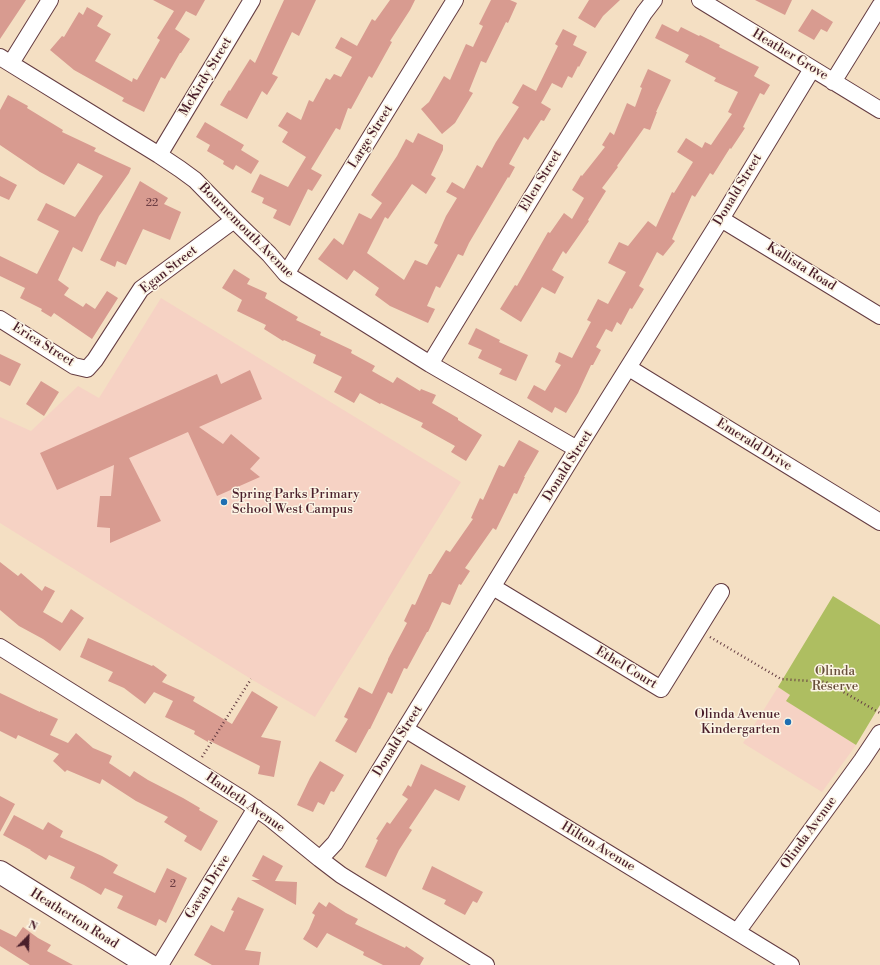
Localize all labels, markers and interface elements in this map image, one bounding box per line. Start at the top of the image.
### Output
street label: Heather Grove [749,26,831,84]
street label: McKirdy Street [176,35,236,119]
street label: Large Street [345,102,397,172]
street label: Ellen Street [517,147,565,215]
street label: Donald Street [710,151,766,229]
street label: Bournemouth Avenue [195,180,297,282]
house number: 22 [146,196,158,210]
street label: Kallista Road [764,240,838,294]
street label: Egan Street [137,243,201,297]
street label: Erica Street [9,320,77,370]
street label: Emerald Drive [713,416,795,474]
street label: Donald Street [540,428,596,504]
place label: Spring Parks Primary School West Campus [232,487,360,518]
marker: Spring Parks Primary School West Campus [219,497,229,507]
street label: Ethel Court [592,644,660,692]
park label: Olinda Reserve [812,664,858,695]
street label: Donald Street [370,703,426,779]
place label: Olinda Avenue Kindergarten [694,707,780,738]
marker: Olinda Avenue Kindergarten [783,717,793,727]
street label: Hanleth Avenue [202,770,288,836]
street label: Olinda Avenue [778,794,840,872]
street label: Hilton Avenue [558,819,638,875]
street label: Gavan Drive [182,852,234,922]
house number: 2 [170,877,176,891]
street label: Heatherton Road [27,886,121,952]
north arrow [8,917,48,957]
text: N [26,918,39,934]

